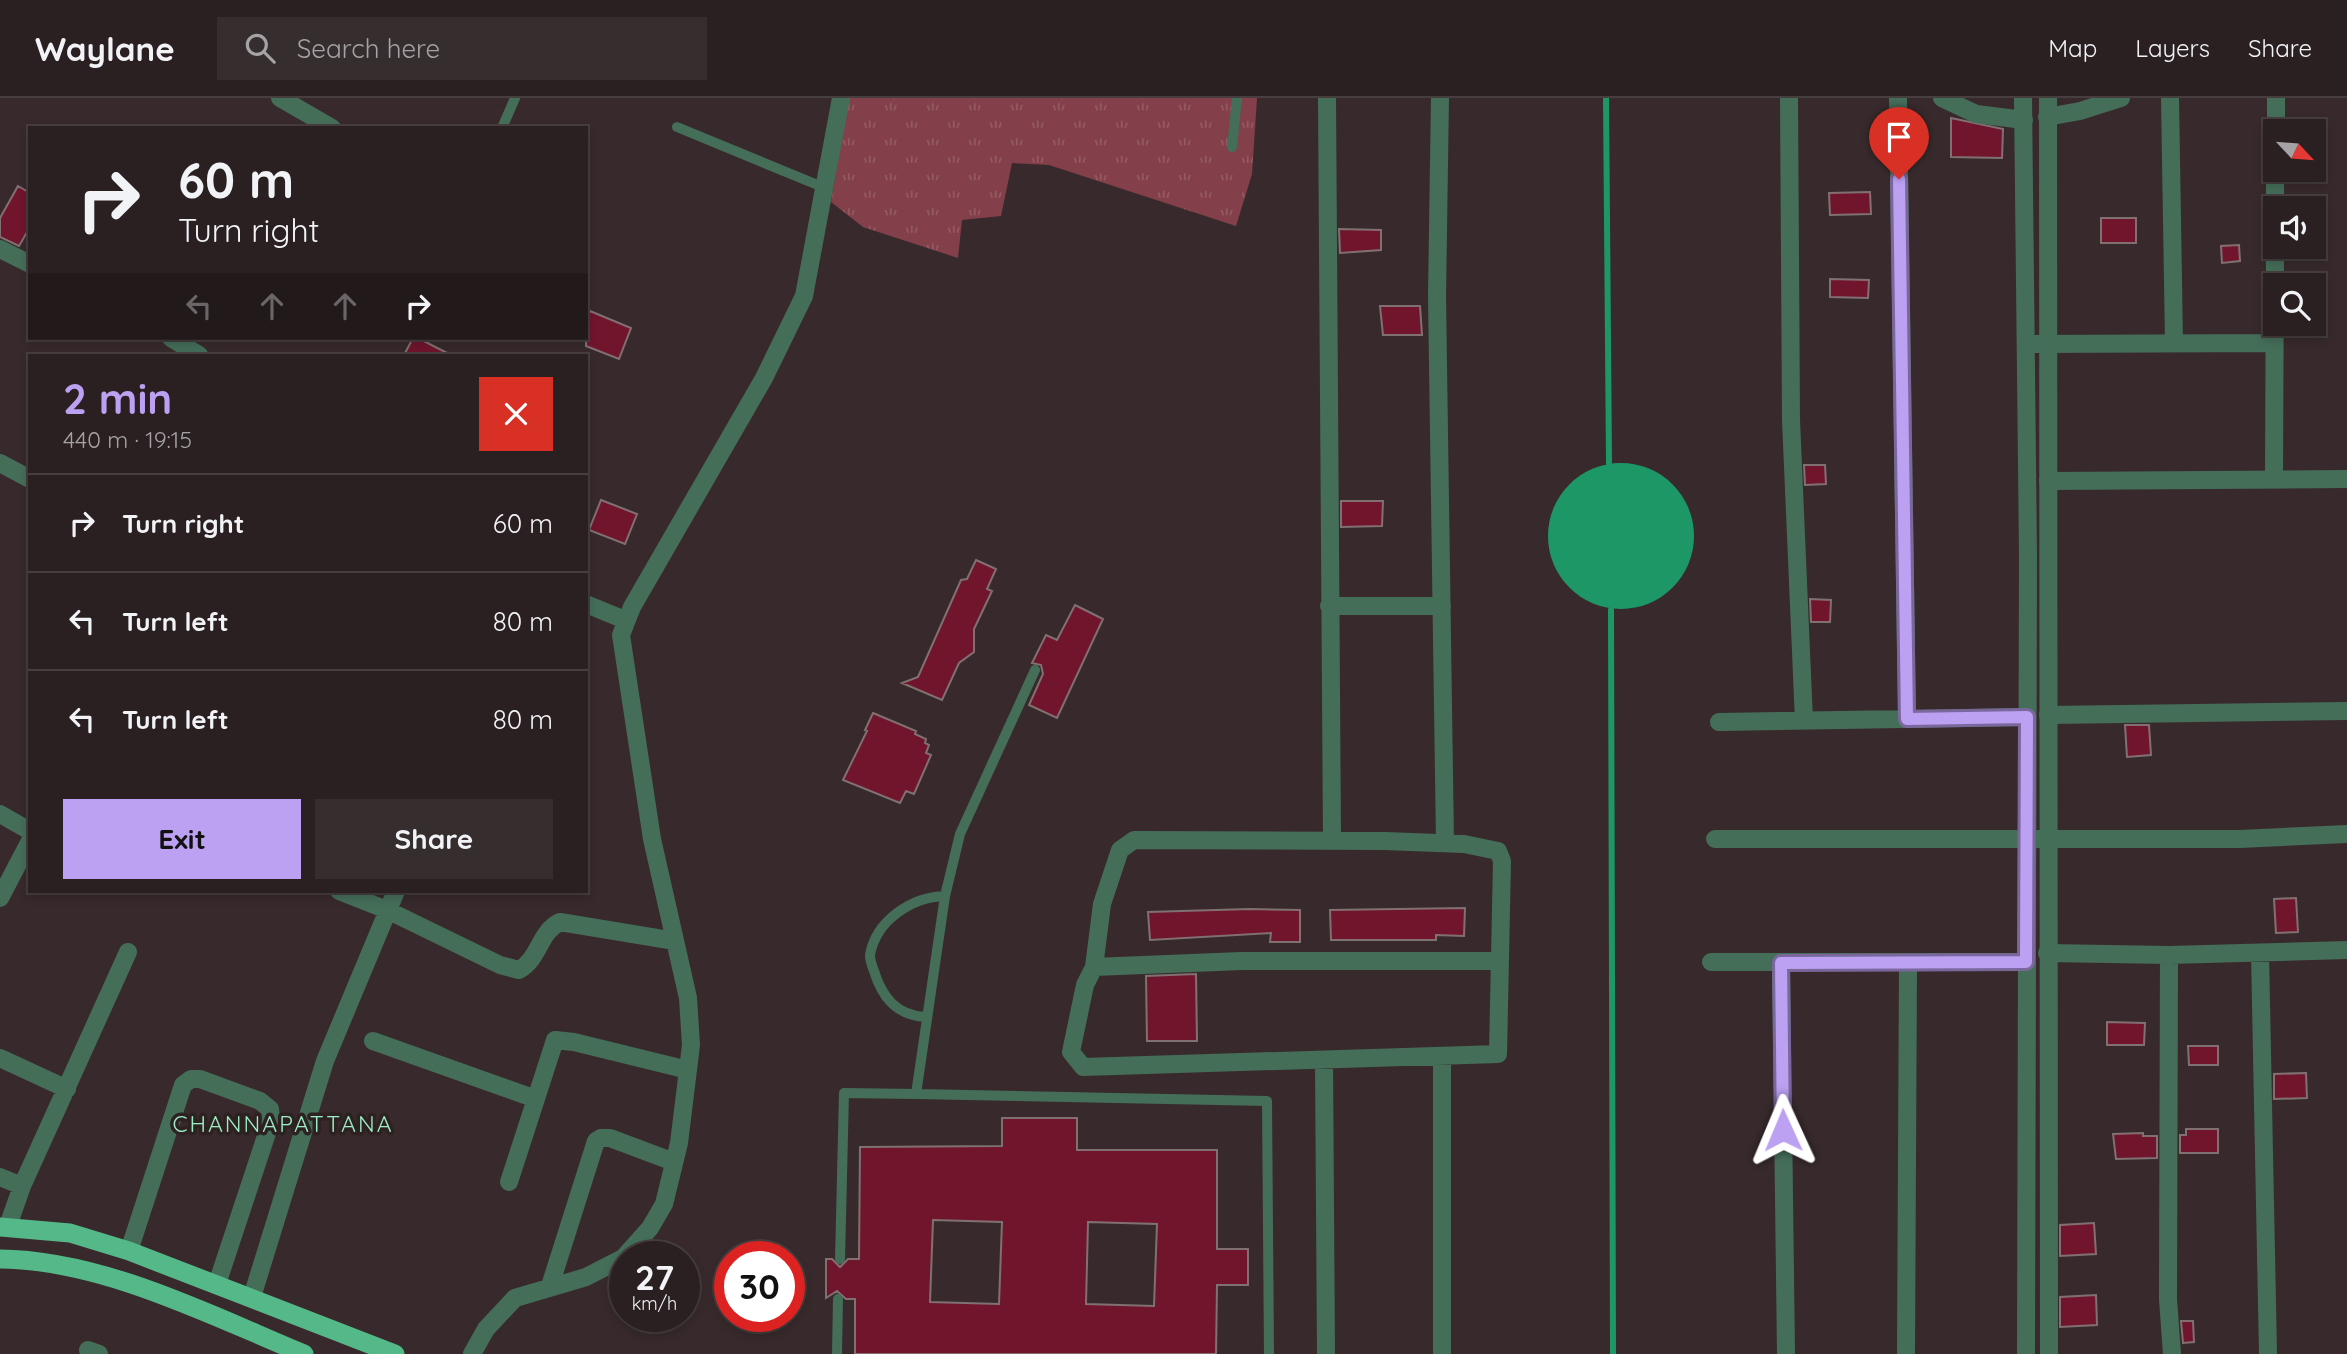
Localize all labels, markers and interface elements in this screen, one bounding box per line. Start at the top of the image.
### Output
search box [217,17,707,80]
text: Waylane [35,28,175,69]
icon: search [241,29,279,67]
text: Search here [297,32,440,65]
text: Map [2048,33,2097,63]
text: Layers [2135,33,2210,63]
text: Share [2248,33,2312,63]
pin [1869,107,1929,179]
icon: arrive [1880,118,1918,156]
north arrow [2263,119,2326,182]
map controls [2263,119,2326,336]
text: 60 m [178,149,294,210]
icon: right [63,154,154,245]
button: sound [2263,196,2326,259]
text: Turn right [178,210,319,250]
button: search [2263,273,2326,336]
icon: left [180,287,218,325]
icon: ahead [253,287,291,325]
icon: ahead [326,287,364,325]
icon: right [399,287,437,325]
text: 2 min [63,372,172,425]
button: close [479,377,553,451]
text: 440 m · 19:15 [63,425,192,454]
icon: right [63,504,101,542]
text: Turn right [122,507,244,540]
text: 60 m [493,507,553,540]
icon: left [63,602,101,640]
text: Turn left [122,605,229,638]
text: 80 m [493,605,553,638]
icon: left [63,700,101,738]
text: Turn left [122,703,229,736]
text: 80 m [493,703,553,736]
button: Exit [63,799,301,879]
button: Share [315,799,553,879]
position arrow [1746,1093,1820,1167]
district label: CHANNAPATTANA [172,1109,394,1138]
speed limit sign: 30 [714,1241,805,1332]
text: 27 [635,1255,674,1299]
text: km/h [632,1292,677,1315]

